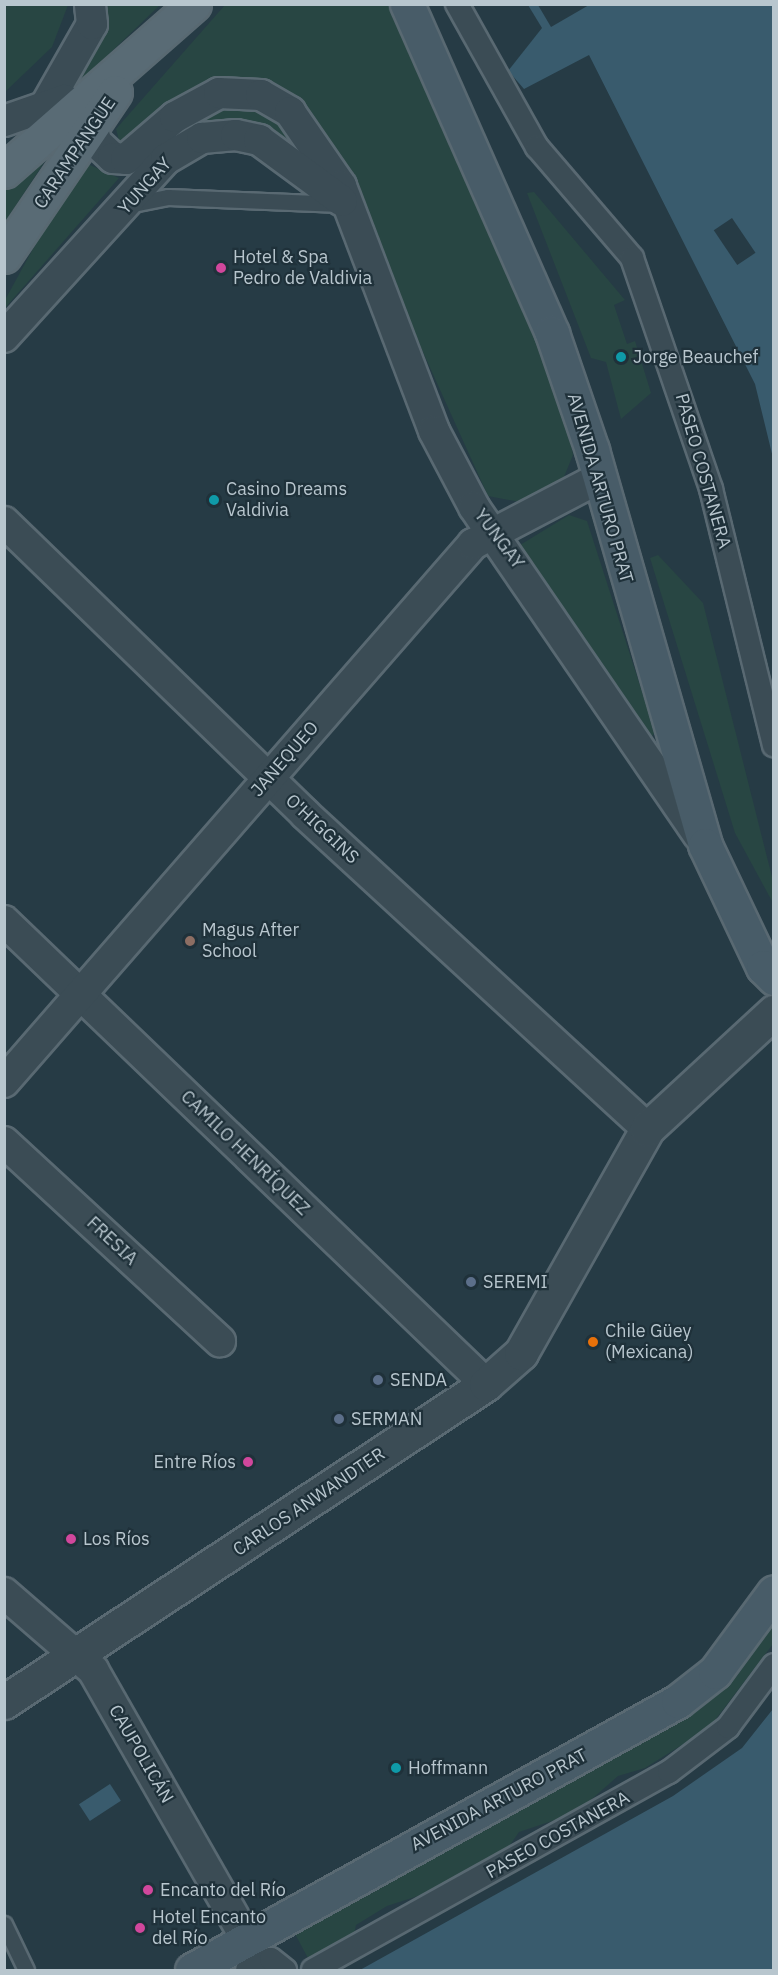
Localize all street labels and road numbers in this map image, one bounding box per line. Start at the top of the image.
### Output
street label: CARAMPANGUE [30,93,120,213]
street label: YUNGAY [114,153,176,219]
street label: AVENIDA ARTURO PRAT [563,391,637,585]
street label: PASEO COSTANERA [671,391,735,551]
street label: YUNGAY [470,505,528,573]
street label: JANEQUEO [247,717,323,801]
street label: O'HIGGINS [281,790,363,868]
street label: CAMILO HENRÍQUEZ [176,1086,314,1220]
street label: FRESIA [82,1212,142,1270]
street label: CARLOS ANWANDTER [229,1443,389,1561]
street label: CAUPOLICÁN [104,1701,178,1807]
street label: AVENIDA ARTURO PRAT [407,1744,591,1856]
street label: PASEO COSTANERA [483,1787,633,1883]

